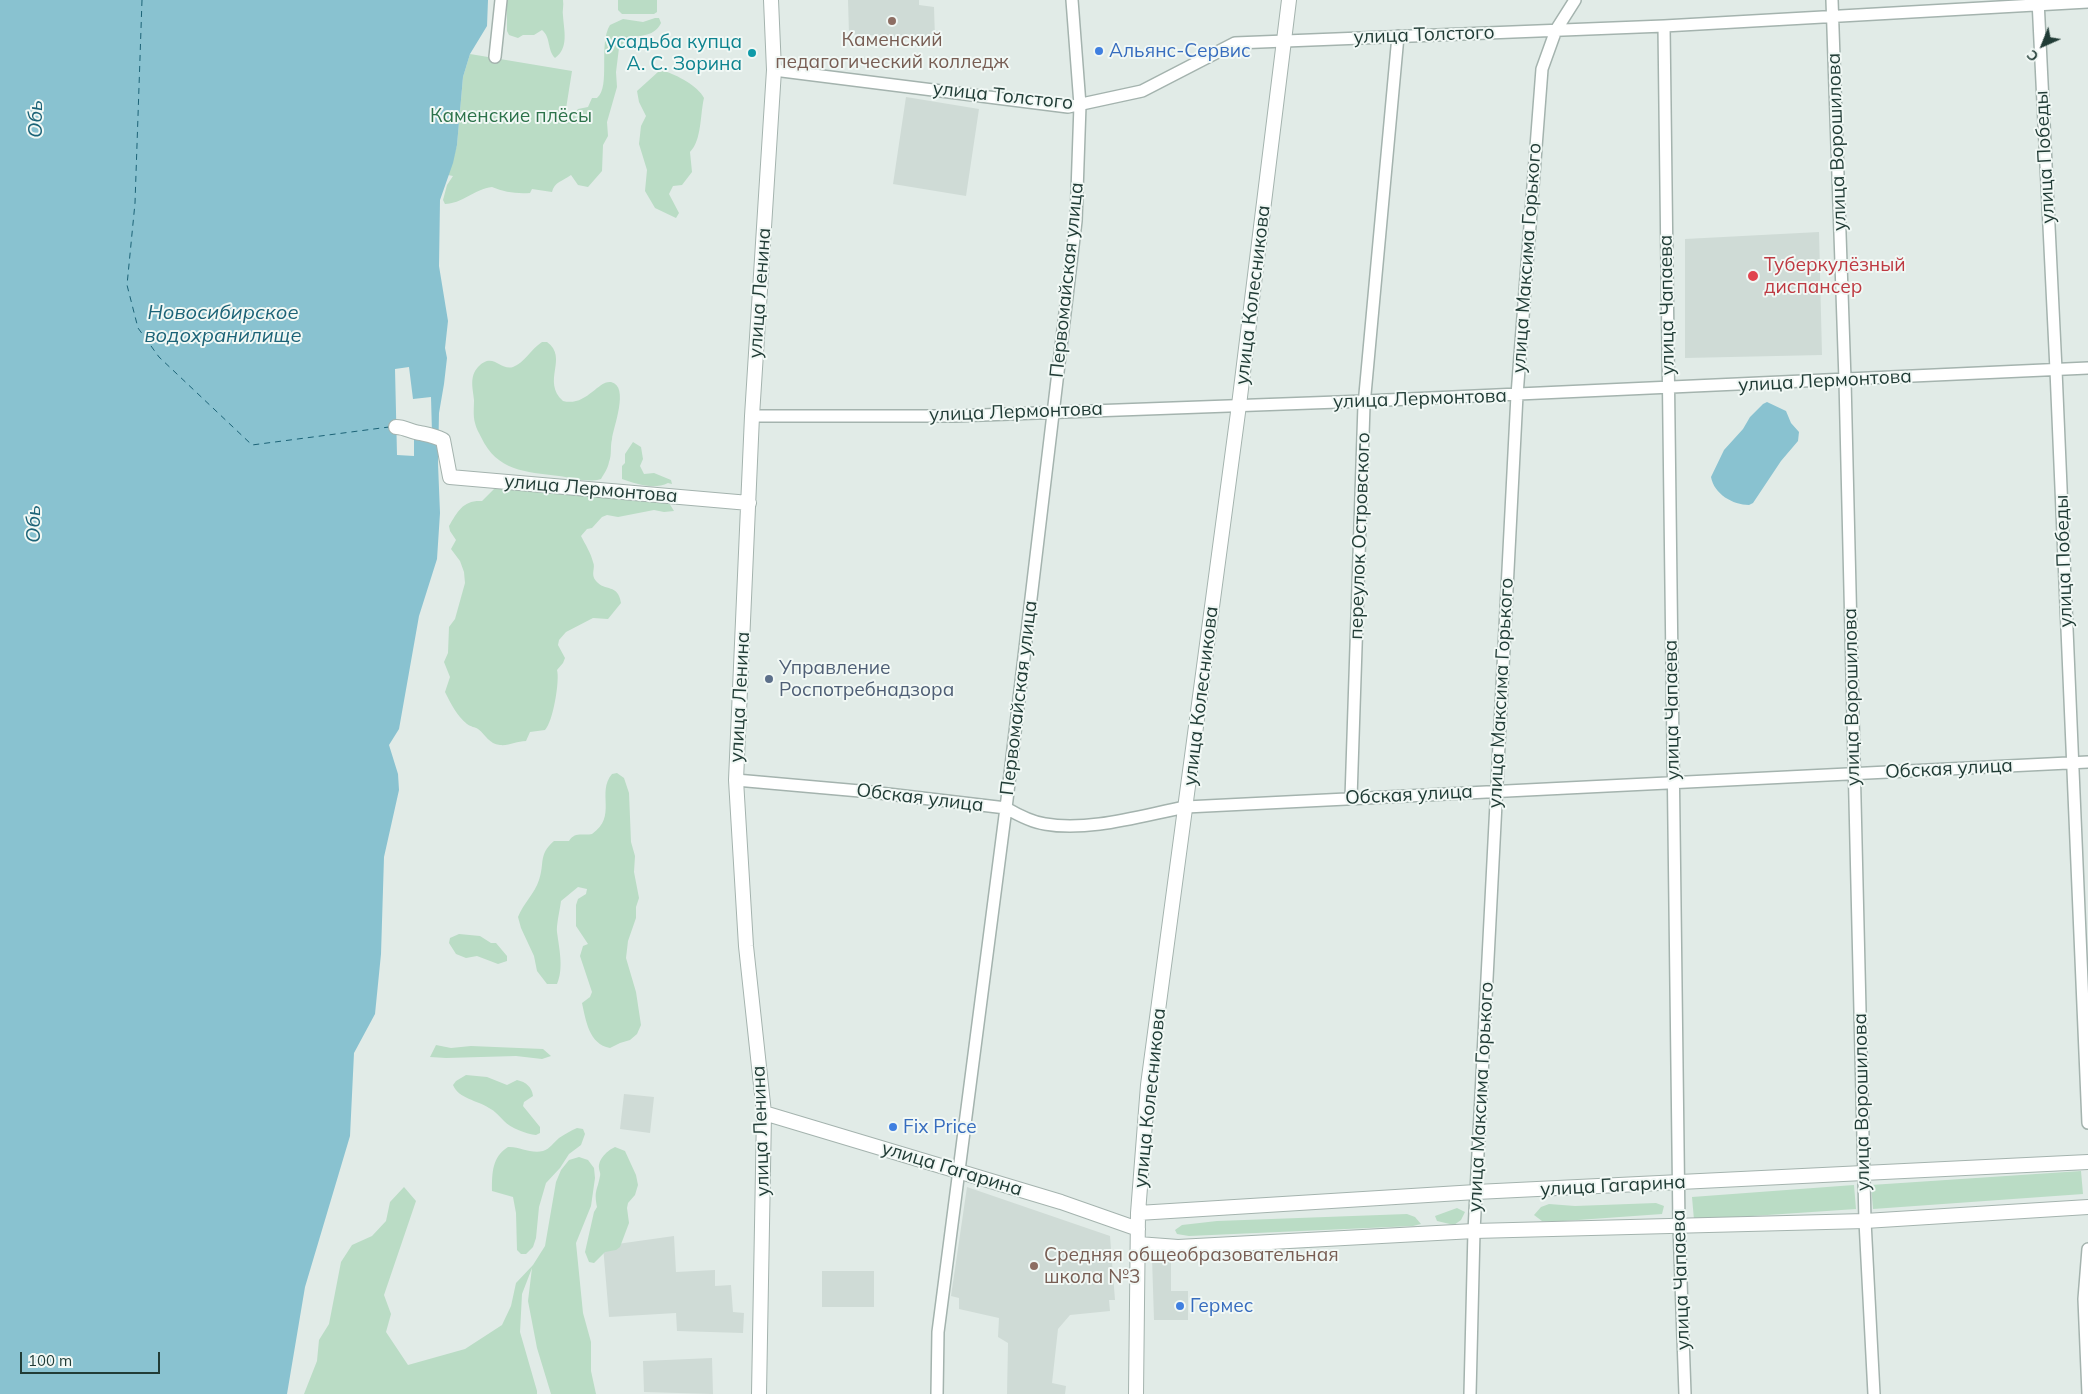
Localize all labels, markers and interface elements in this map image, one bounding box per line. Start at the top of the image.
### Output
marker: Каменский педагогический колледж [886,15,898,27]
north arrow [2018,20,2068,70]
street label: улица Толстого [1353,21,1495,49]
place label: Каменский педагогический колледж [775,29,1009,73]
place label: усадьба купца А. С. Зорина [606,31,742,75]
place label: Альянс-Сервис [1109,40,1251,62]
marker: Альянс-Сервис [1093,45,1105,57]
text: С [2023,46,2042,66]
marker: усадьба купца А. С. Зорина [746,47,758,59]
street label: улица Ворошилова [1822,53,1852,231]
street label: улица Толстого [932,77,1074,115]
street label: улица Победы [2030,90,2060,224]
water label: Обь [24,100,48,138]
park label: Каменские плёсы [430,105,592,127]
street label: улица Максима Горького [1508,142,1546,374]
street label: Первомайская улица [1045,181,1089,379]
street label: улица Колесникова [1231,204,1275,386]
street label: улица Ленина [744,227,776,359]
street label: улица Чапаева [1654,234,1680,376]
place label: Туберкулёзный диспансер [1764,254,1906,298]
marker: Туберкулёзный диспансер [1746,269,1760,283]
water label: Новосибирское водохранилище [144,301,302,348]
street label: улица Лермонтова [1738,365,1912,397]
street label: улица Лермонтова [1333,385,1507,413]
street label: улица Лермонтова [929,398,1103,426]
street label: переулок Островского [1345,432,1375,640]
street label: улица Лермонтова [503,470,679,508]
street label: улица Победы [2050,494,2078,628]
water label: Обь [22,505,46,543]
street label: улица Максима Горького [1484,577,1518,809]
street label: Первомайская улица [996,599,1042,797]
street label: улица Колесникова [1179,605,1223,787]
street label: улица Ворошилова [1839,608,1865,786]
street label: улица Ленина [725,631,755,763]
street label: улица Чапаева [1659,639,1685,781]
place label: Управление Роспотребнадзора [779,657,954,701]
marker: Управление Роспотребнадзора [763,673,775,685]
street label: Обская улица [1885,754,2013,784]
street label: Обская улица [855,779,985,817]
street label: Обская улица [1345,780,1473,810]
street label: улица Максима Горького [1464,981,1498,1213]
street label: улица Колесникова [1129,1007,1171,1189]
street label: улица Ворошилова [1849,1013,1875,1191]
street label: улица Ленина [747,1065,775,1197]
place label: Fix Price [903,1116,976,1138]
marker: Fix Price [887,1121,899,1133]
street label: улица Гагарина [879,1137,1025,1201]
street label: улица Гагарина [1540,1171,1686,1201]
street label: улица Чапаева [1667,1209,1695,1351]
place label: Средняя общеобразовательная школа №3 [1044,1244,1339,1288]
marker: Средняя общеобразовательная школа №3 [1028,1260,1040,1272]
place label: Гермес [1190,1295,1253,1317]
marker: Гермес [1174,1300,1186,1312]
scale bar [22,1342,162,1374]
text: 100 m [28,1351,72,1370]

